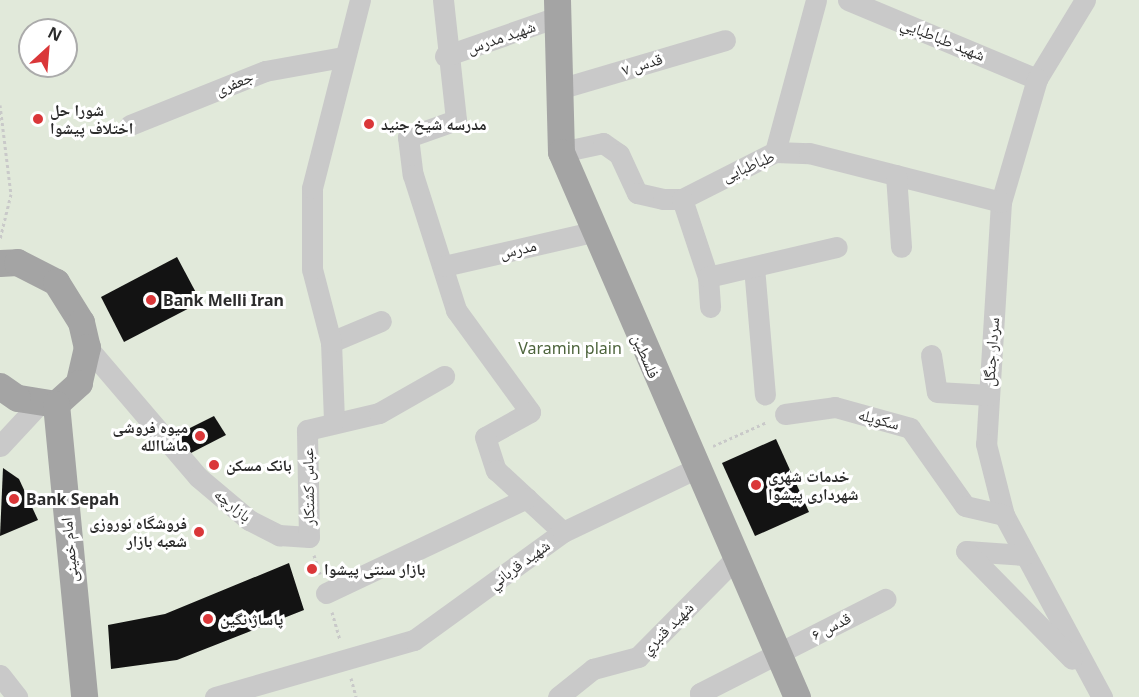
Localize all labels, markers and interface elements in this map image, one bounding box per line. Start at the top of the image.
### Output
street label: شهيد طباطبايي [898,13,988,65]
street label: شهيد مدرس [464,16,538,58]
north arrow [18,18,78,78]
text: N [44,21,66,46]
street label: قدس ۷ [619,49,665,79]
street label: جعفری [212,67,256,99]
place label: شورا حل اختلاف پیشوا [50,100,133,138]
marker: شورا حل اختلاف پیشوا [31,112,45,126]
place label: مدرسه شیخ جنید [381,114,486,134]
marker: مدرسه شیخ جنید [362,117,376,131]
street label: طباطبایی [719,146,777,186]
street label: مدرس [498,235,538,263]
place label: Bank Melli Iran [163,290,284,310]
marker: Bank Melli Iran [144,293,158,307]
street label: سردار جنگل [979,317,1003,387]
street label: فلسطین [628,331,664,381]
park label: Varamin plain [518,338,622,358]
street label: سکوپله [856,404,902,434]
place label: میوه فروشی ماشاالله [113,417,188,455]
marker: میوه فروشی ماشاالله [193,429,207,443]
street label: عباس كشتكار [298,448,318,526]
place label: بانک مسکن [226,455,292,475]
marker: بانک مسکن [207,458,221,472]
place label: خدمات شهری شهرداری پیشوا [768,466,858,504]
marker: خدمات شهری شهرداری پیشوا [749,478,763,492]
street label: بازارچه [211,484,255,526]
place label: Bank Sepah [26,489,119,509]
marker: Bank Sepah [7,492,21,506]
place label: فروشگاه نوروزی شعبه بازار [89,513,187,551]
street label: امام خمینی [57,517,81,583]
marker: فروشگاه نوروزی شعبه بازار [192,525,206,539]
street label: شهيد قرباني [485,535,553,593]
place label: بازار سنتی پیشوا [324,559,425,579]
marker: بازار سنتی پیشوا [305,562,319,576]
street label: شهيد قنبري [637,598,697,658]
street label: قدس ۶ [808,608,854,644]
place label: پاساژ نگین [220,609,283,629]
marker: پاساژ نگین [201,612,215,626]

